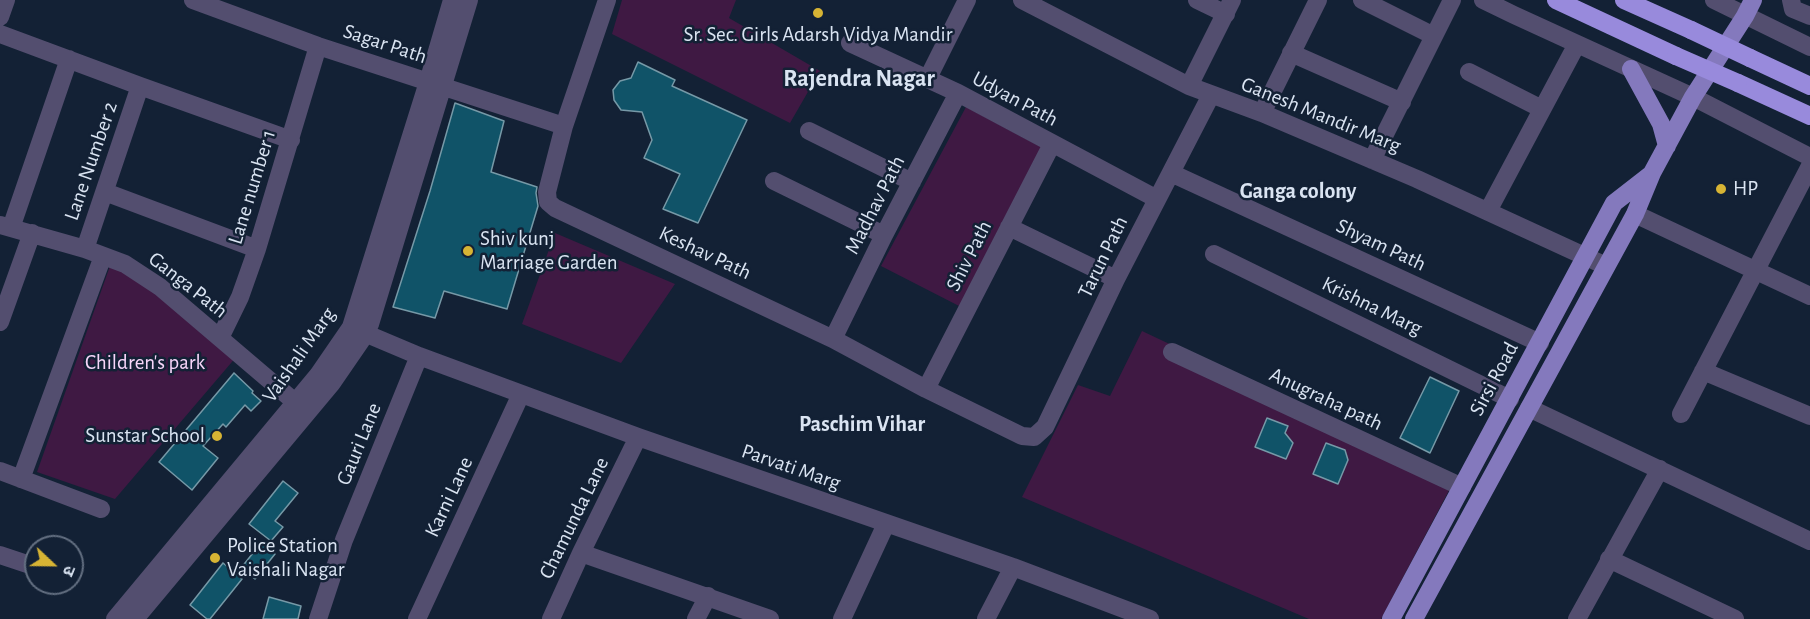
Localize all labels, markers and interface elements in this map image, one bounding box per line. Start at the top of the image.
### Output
marker: Sr. Sec. Girls Adarsh Vidya Mandir [811,6,825,20]
street label: Sagar Path [340,19,430,69]
place label: Sr. Sec. Girls Adarsh Vidya Mandir [684,22,952,48]
district label: Rajendra Nagar [783,65,935,93]
street label: Udyan Path [968,66,1062,132]
street label: Ganesh Mandir Marg [1237,71,1405,159]
street label: Lane Number 2 [59,98,123,224]
street label: Lane number 1 [223,127,281,247]
street label: Madhav Path [839,151,911,259]
place label: HP [1733,176,1758,202]
district label: Ganga colony [1240,178,1356,204]
marker: HP [1714,182,1728,196]
street label: Tarun Path [1072,212,1134,302]
street label: Shyam Path [1332,213,1430,277]
street label: Shiv Path [941,217,997,295]
street label: Keshav Path [655,221,755,285]
place label: Shiv kunj Marriage Garden [480,226,618,276]
marker: Shiv kunj Marriage Garden [461,244,475,258]
street label: Ganga Path [143,246,233,324]
street label: Krishna Marg [1318,271,1426,341]
street label: Vaishali Marg [257,303,341,407]
street label: Sirsi Road [1464,338,1524,420]
park label: Children's park [85,350,205,376]
street label: Anugraha path [1265,362,1387,436]
street label: Gauri Lane [331,399,387,489]
district label: Paschim Vihar [799,411,925,437]
place label: Sunstar School [85,423,205,449]
marker: Sunstar School [210,429,224,443]
street label: Parvati Marg [738,438,844,496]
street label: Karni Lane [419,453,479,541]
street label: Chamunda Lane [534,453,614,583]
place label: Police Station Vaishali Nagar [227,533,344,583]
north arrow [24,535,84,595]
marker: Police Station Vaishali Nagar [208,551,222,565]
text: उ [60,564,78,578]

